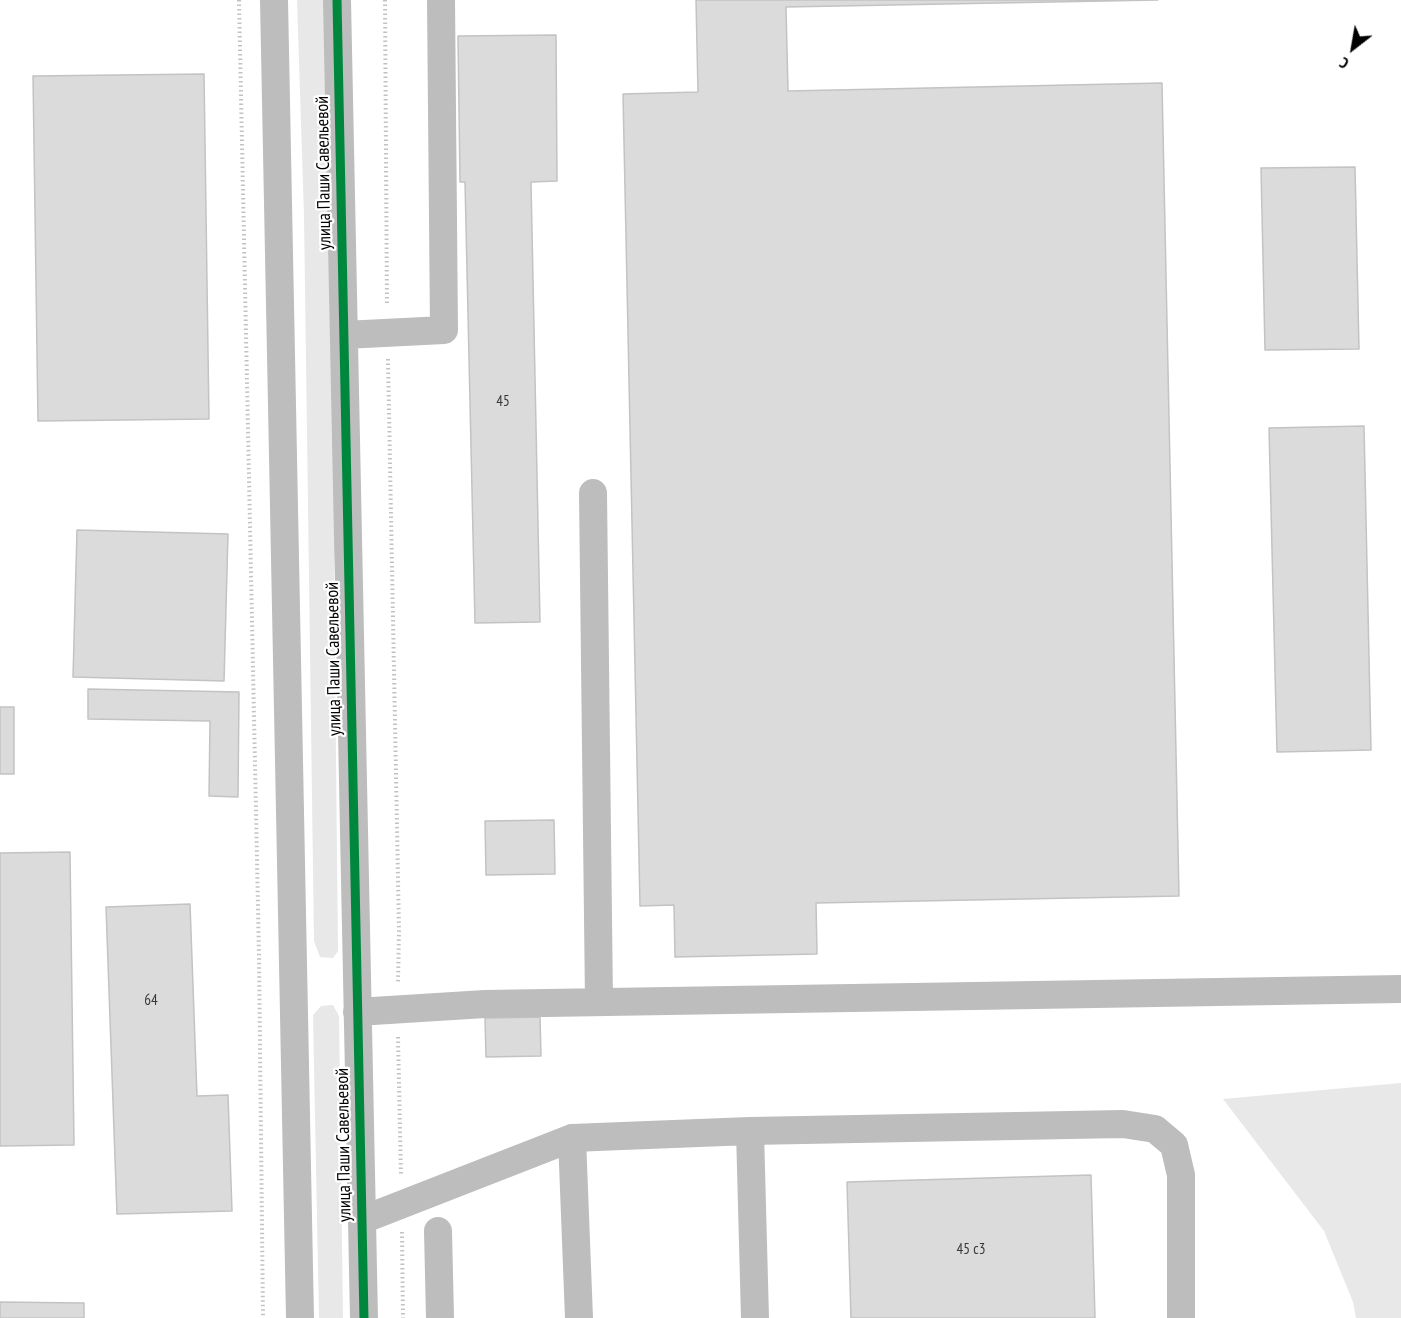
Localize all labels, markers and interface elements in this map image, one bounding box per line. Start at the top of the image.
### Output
north arrow [1323,18,1383,78]
text: С [1335,53,1352,74]
street label: улица Паши Савельевой [312,96,336,250]
house number: 45 [496,393,510,411]
street label: улица Паши Савельевой [322,582,346,736]
house number: 64 [144,992,158,1010]
street label: улица Паши Савельевой [332,1068,356,1222]
house number: 45 с3 [957,1241,985,1259]

